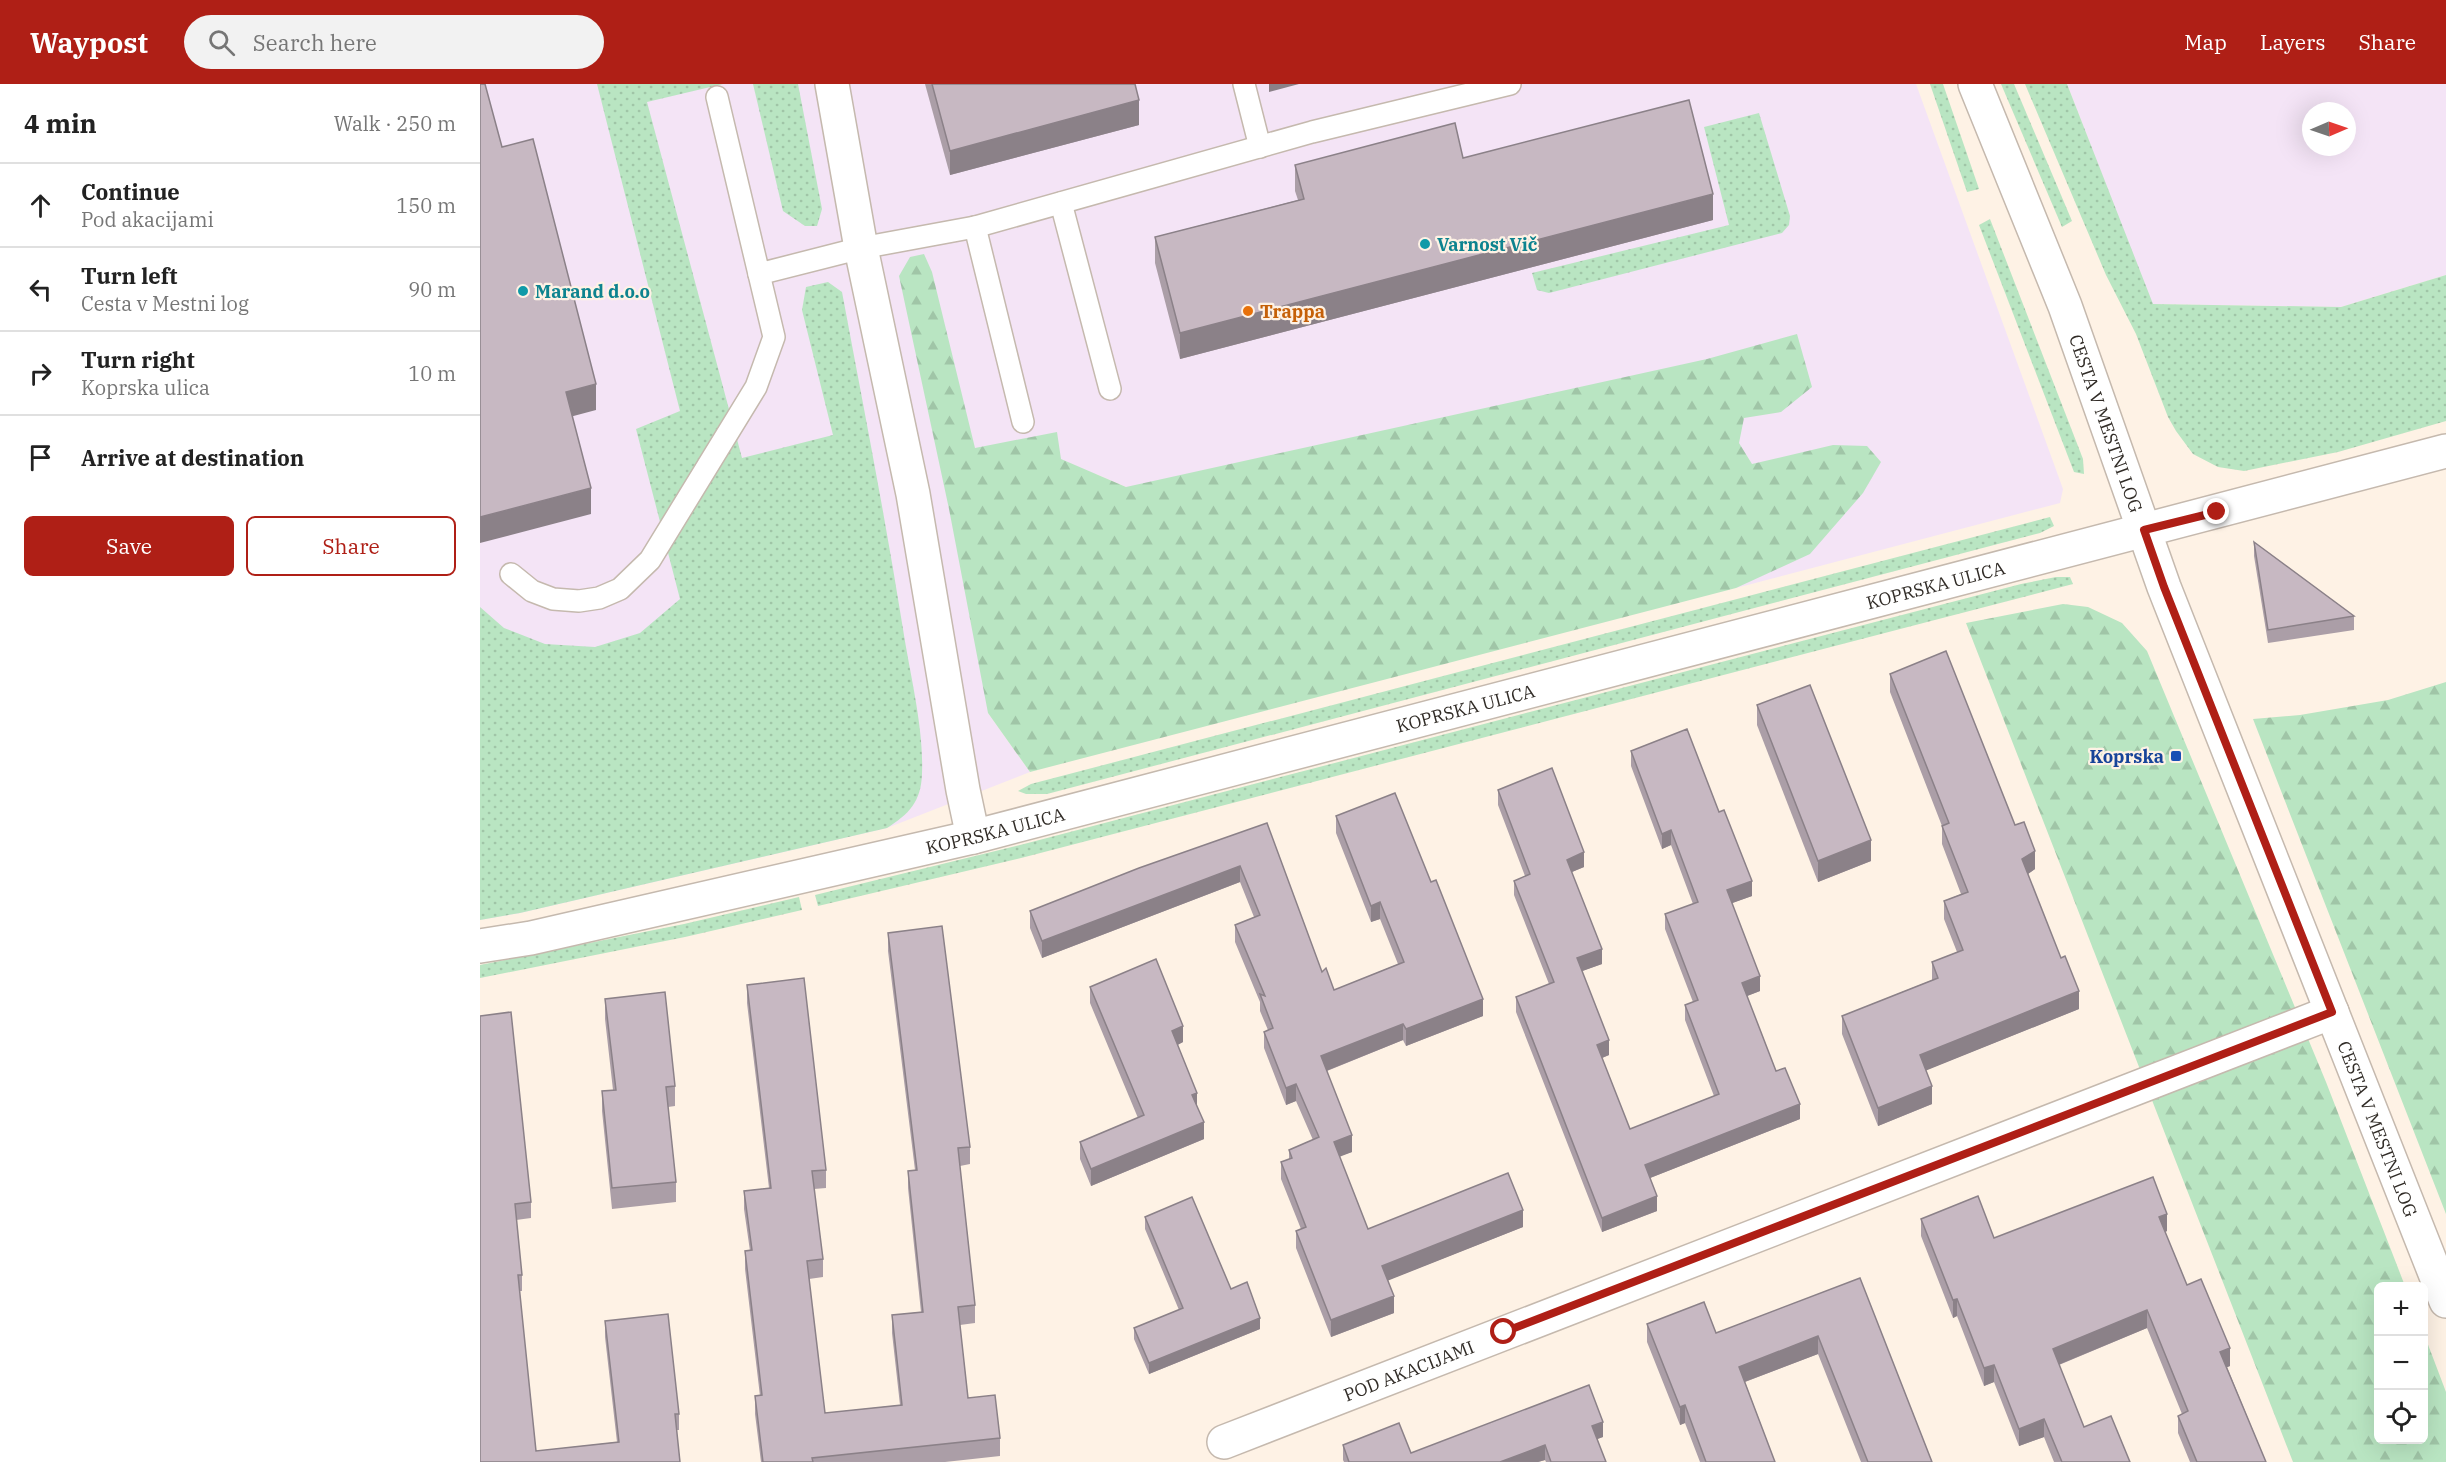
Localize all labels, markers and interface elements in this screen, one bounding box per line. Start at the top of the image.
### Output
search box [184,15,604,69]
text: Waypost [30,24,148,61]
icon: search [205,26,238,59]
text: Search here [253,28,377,57]
text: Map [2184,28,2227,56]
text: Layers [2260,28,2326,56]
text: Share [2359,28,2416,56]
north arrow [2302,102,2356,156]
text: 4 min [24,106,97,140]
text: Walk · 250 m [334,110,456,137]
text: Continue [81,177,180,206]
icon: ahead [24,189,57,222]
text: 150 m [396,192,456,219]
text: Pod akacijami [81,206,214,233]
place label: Varnost Vič [1437,233,1538,256]
marker: Varnost Vič [1418,237,1432,251]
text: Turn left [81,261,177,290]
icon: left [24,273,57,306]
text: 90 m [408,276,456,303]
place label: Marand d.o.o [535,280,650,303]
marker: Marand d.o.o [516,284,530,298]
text: Cesta v Mestni log [81,290,249,317]
place label: Trappa [1260,300,1325,323]
marker: Trappa [1241,304,1255,318]
street label: CESTA V MESTNI LOG [2064,331,2148,516]
text: Turn right [81,345,195,374]
icon: right [24,357,57,390]
text: 10 m [408,360,456,387]
text: Koprska ulica [81,374,210,401]
icon: arrive [24,441,57,474]
text: Arrive at destination [81,443,304,472]
route end [2203,498,2229,524]
button: Save [24,516,234,576]
button: Share [246,516,456,576]
street label: KOPRSKA ULICA [1864,555,2008,614]
street label: KOPRSKA ULICA [1394,679,1538,737]
place label: Koprska [2089,745,2164,768]
marker: Koprska [2169,749,2183,763]
street label: KOPRSKA ULICA [923,802,1068,859]
street label: CESTA V MESTNI LOG [2333,1037,2423,1220]
map controls [2374,1282,2428,1444]
button: + [2374,1282,2428,1336]
route start [1490,1318,1516,1344]
street label: POD AKACIJAMI [1340,1335,1477,1406]
button: − [2374,1336,2428,1390]
button: locate [2374,1390,2428,1444]

